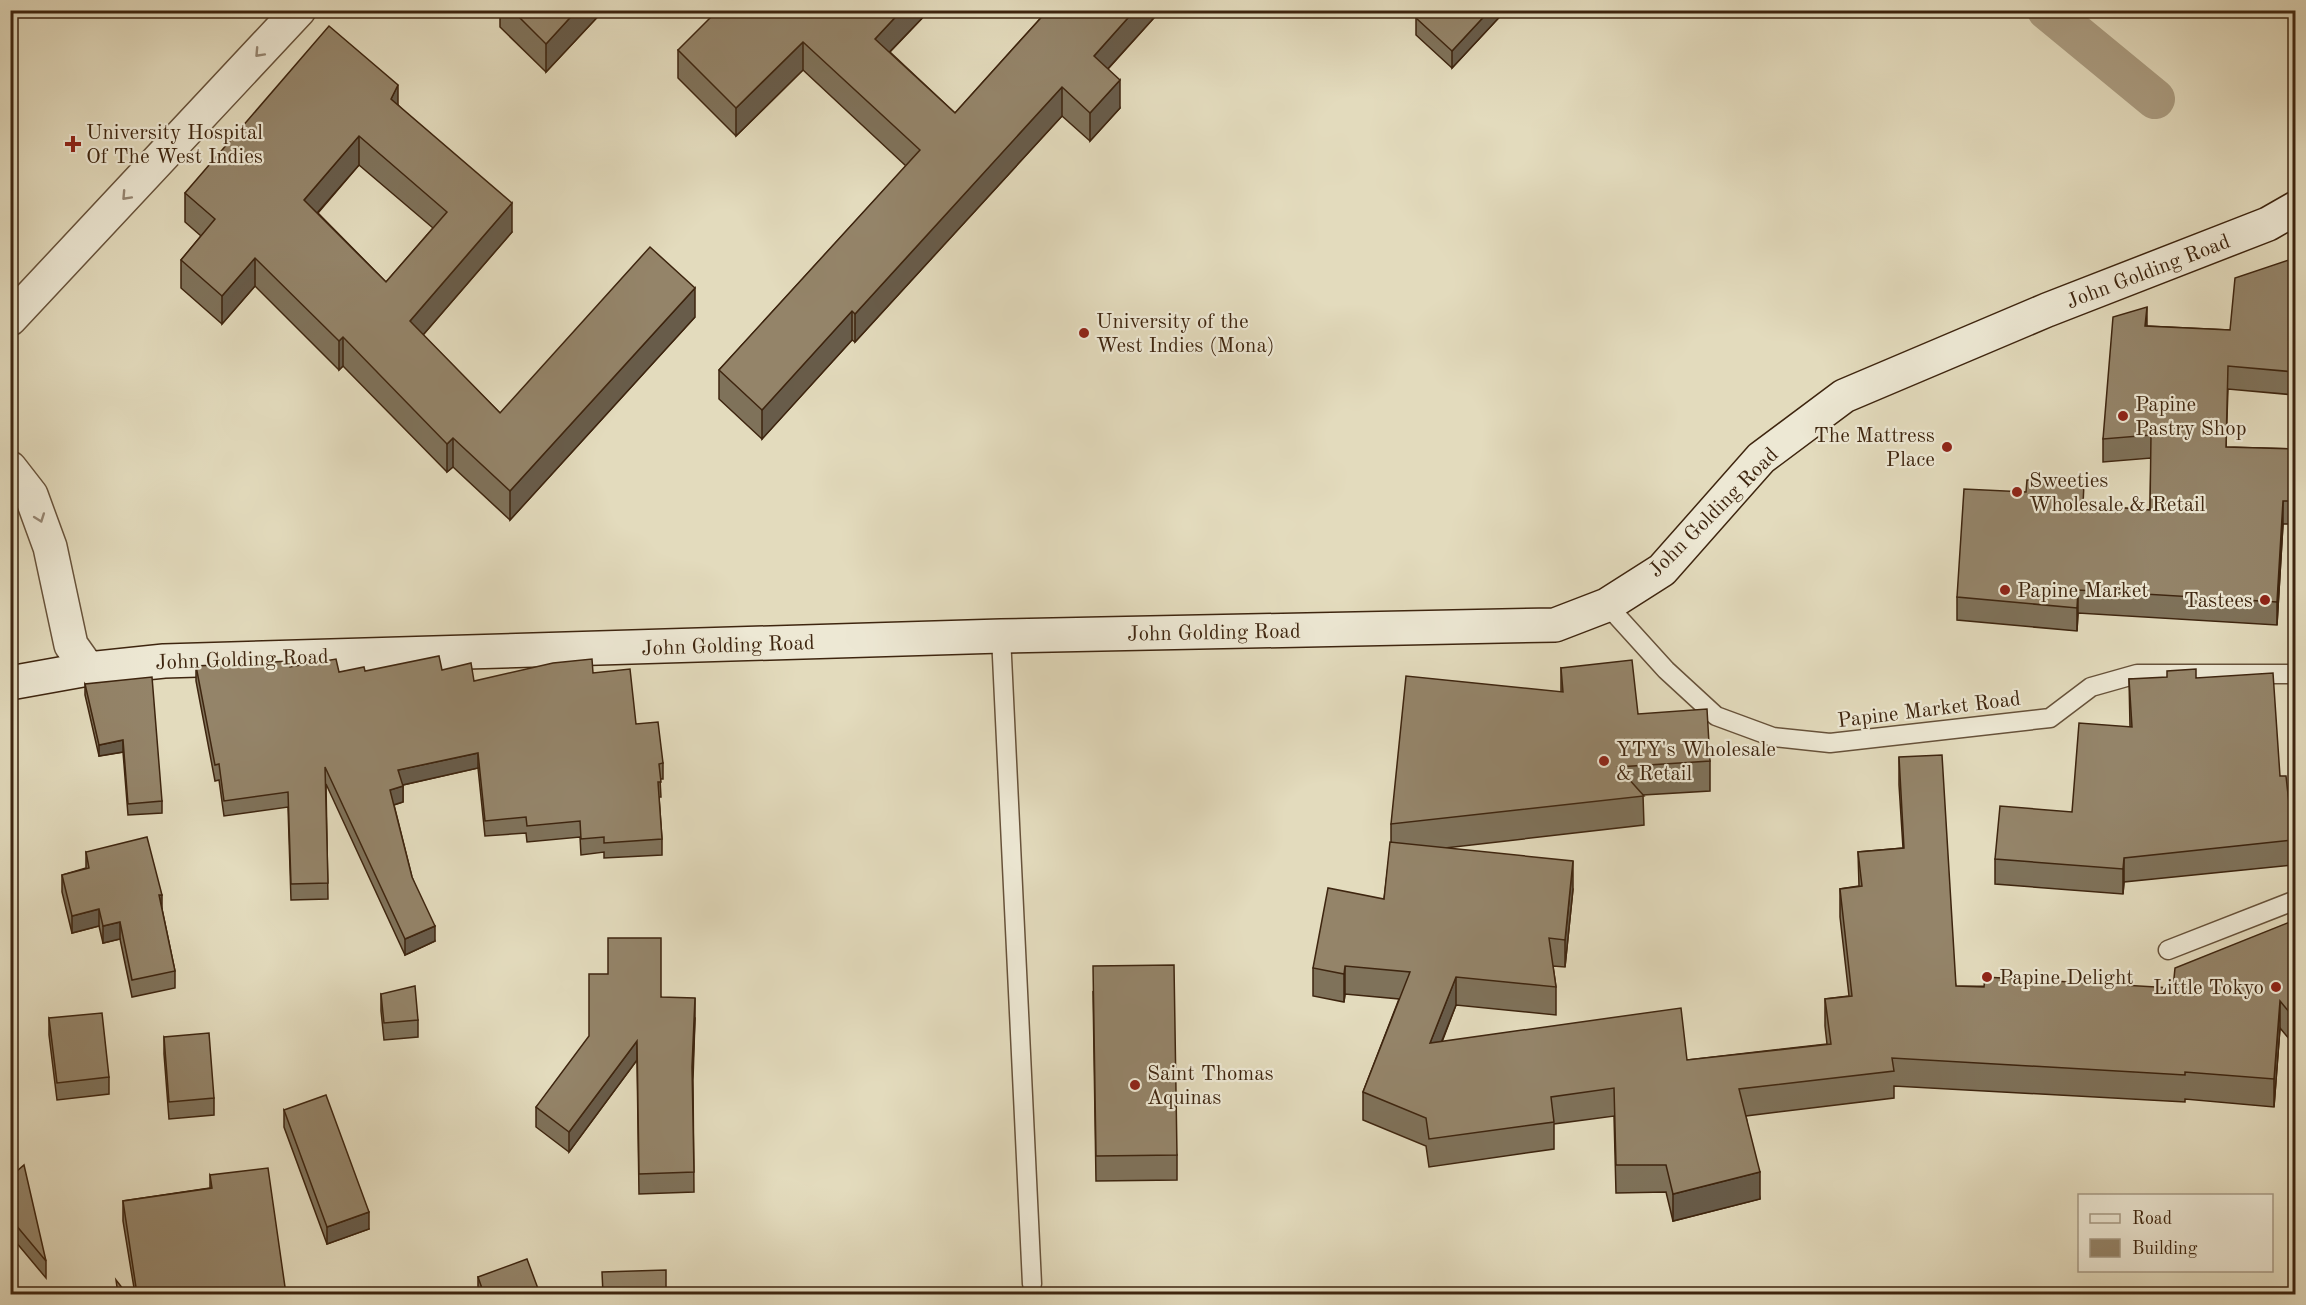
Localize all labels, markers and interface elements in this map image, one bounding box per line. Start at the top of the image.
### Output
one-way arrow [255,47,266,57]
place label: University Hospital Of The West Indies [86,123,263,168]
marker: University Hospital Of The West Indies [64,135,82,153]
one-way arrow [122,189,133,200]
street label: John Golding Road [2064,231,2233,313]
place label: University of the West Indies (Mona) [1096,312,1275,357]
marker: University of the West Indies (Mona) [1077,326,1091,340]
place label: Papine Pastry Shop [2135,395,2247,440]
marker: Papine Pastry Shop [2116,409,2130,423]
place label: The Mattress Place [1814,426,1935,471]
marker: The Mattress Place [1940,440,1954,454]
street label: John Golding Road [1645,444,1783,582]
place label: Sweeties Wholesale & Retail [2029,471,2206,516]
marker: Sweeties Wholesale & Retail [2010,485,2024,499]
one-way arrow [32,512,45,523]
place label: Papine Market [2017,581,2149,602]
marker: Papine Market [1998,583,2012,597]
place label: Tastees [2184,591,2253,612]
marker: Tastees [2258,593,2272,607]
street label: John Golding Road [1127,621,1301,646]
street label: John Golding Road [641,633,815,660]
street label: John Golding Road [155,647,329,674]
street label: Papine Market Road [1836,689,2022,732]
place label: YTY's Wholesale & Retail [1616,740,1776,785]
marker: YTY's Wholesale & Retail [1597,754,1611,768]
place label: Papine Delight [1999,968,2134,989]
marker: Papine Delight [1980,970,1994,984]
place label: Little Tokyo [2153,978,2264,999]
marker: Little Tokyo [2269,980,2283,994]
place label: Saint Thomas Aquinas [1147,1064,1274,1109]
marker: Saint Thomas Aquinas [1128,1078,1142,1092]
legend [2078,1194,2273,1272]
text: Road [2132,1210,2172,1228]
text: Building [2132,1240,2198,1258]

